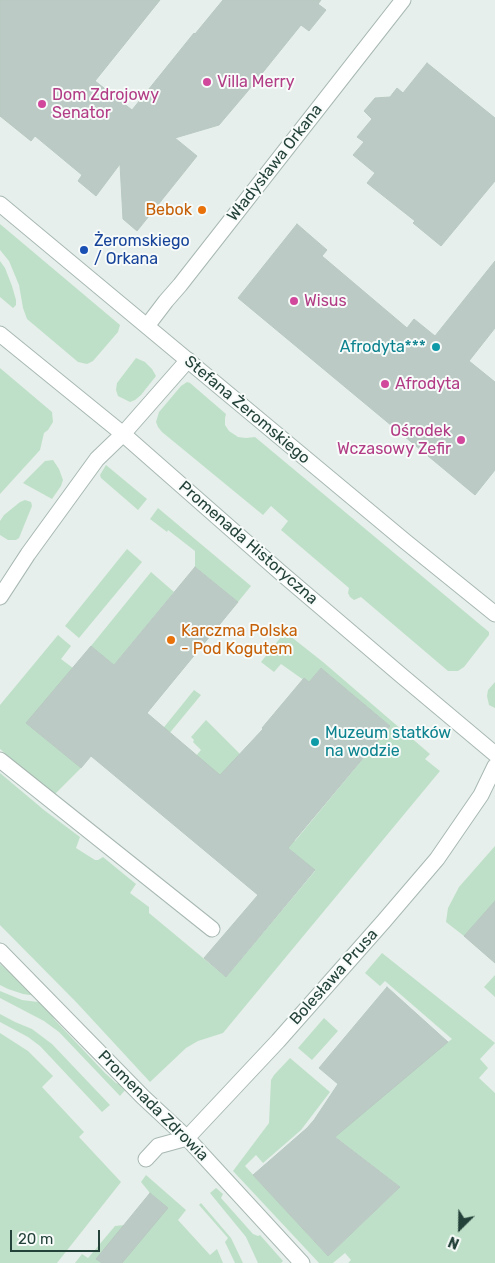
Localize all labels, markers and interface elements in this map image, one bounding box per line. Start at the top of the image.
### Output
place label: Villa Merry [217,72,294,92]
marker: Villa Merry [201,76,213,88]
place label: Dom Zdrojowy Senator [52,85,159,123]
marker: Dom Zdrojowy Senator [36,98,48,110]
street label: Władysława Orkana [223,101,327,225]
place label: Bebok [145,200,192,220]
marker: Bebok [196,204,208,216]
place label: Żeromskiego / Orkana [94,231,190,269]
marker: Żeromskiego / Orkana [78,244,90,256]
place label: Wisus [304,291,347,311]
marker: Wisus [288,295,300,307]
place label: Afrodyta*** [340,337,426,357]
marker: Afrodyta*** [430,341,442,353]
street label: Stefana Żeromskiego [180,352,314,468]
place label: Afrodyta [395,374,460,394]
marker: Afrodyta [379,378,391,390]
place label: Ośrodek Wczasowy Zefir [337,421,451,459]
marker: Ośrodek Wczasowy Zefir [455,434,467,446]
street label: Promenada Historyczna [174,477,322,609]
place label: Karczma Polska - Pod Kogutem [181,621,298,659]
marker: Karczma Polska - Pod Kogutem [165,634,177,646]
place label: Muzeum statków na wodzie [325,723,451,761]
marker: Muzeum statków na wodzie [309,736,321,748]
street label: Bolesława Prusa [286,925,382,1029]
street label: Promenada Zdrowia [94,1047,212,1165]
north arrow [435,1203,485,1253]
scale bar [12,1220,102,1252]
text: 20 m [18,1230,53,1248]
text: N [446,1232,462,1252]

